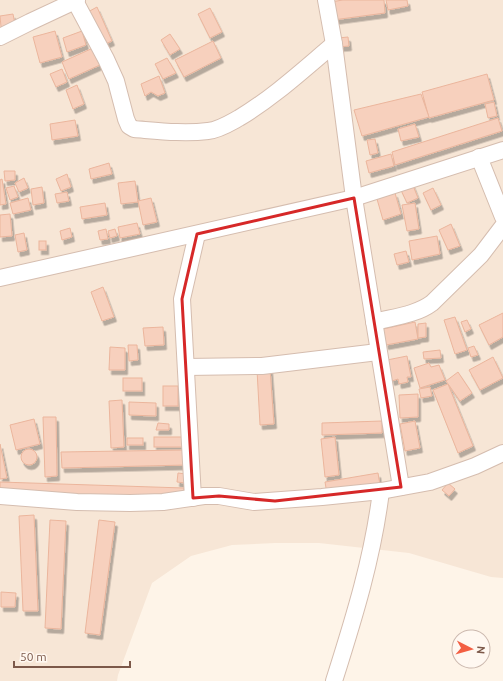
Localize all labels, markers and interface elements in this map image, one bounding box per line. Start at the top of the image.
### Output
north arrow [451,629,491,669]
scale bar [14,643,130,669]
text: N [475,645,487,655]
text: 50 m [20,650,47,663]

